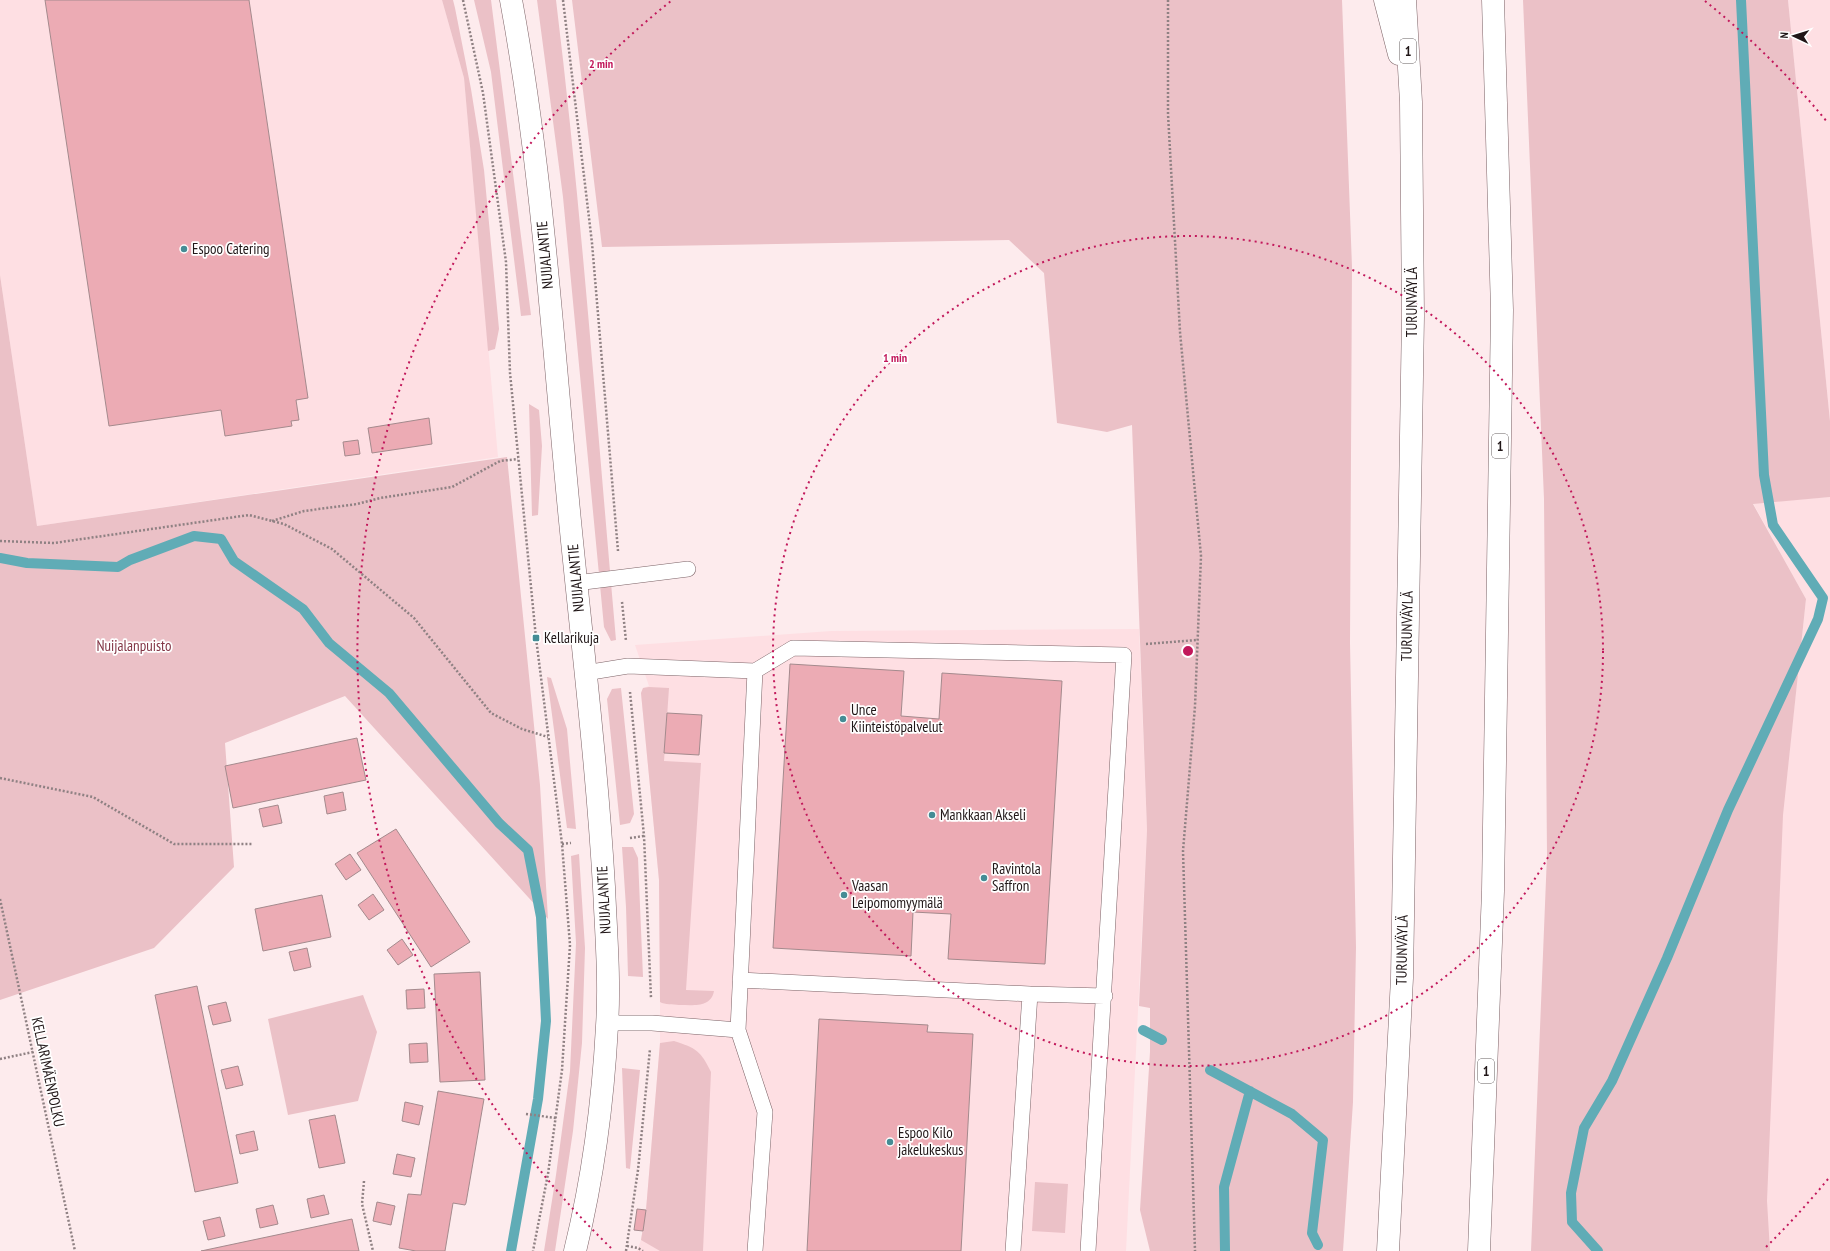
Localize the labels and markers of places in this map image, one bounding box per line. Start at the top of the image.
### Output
place label: Espoo Catering [192,239,269,258]
marker: Espoo Catering [179,244,189,254]
place label: Kellarikuja [544,628,599,647]
marker: Kellarikuja [531,633,541,643]
centre of rings [1181,644,1195,658]
place label: Unce Kiinteistöpalvelut [851,700,943,736]
marker: Unce Kiinteistöpalvelut [838,714,848,724]
place label: Mankkaan Akseli [940,805,1026,824]
marker: Mankkaan Akseli [927,810,937,820]
place label: Ravintola Saffron [992,859,1041,895]
marker: Ravintola Saffron [979,873,989,883]
place label: Vaasan Leipomomyymälä [851,876,943,912]
marker: Vaasan Leipomomyymälä [839,890,849,900]
place label: Espoo Kilo jakelukeskus [898,1123,963,1159]
marker: Espoo Kilo jakelukeskus [885,1137,895,1147]

